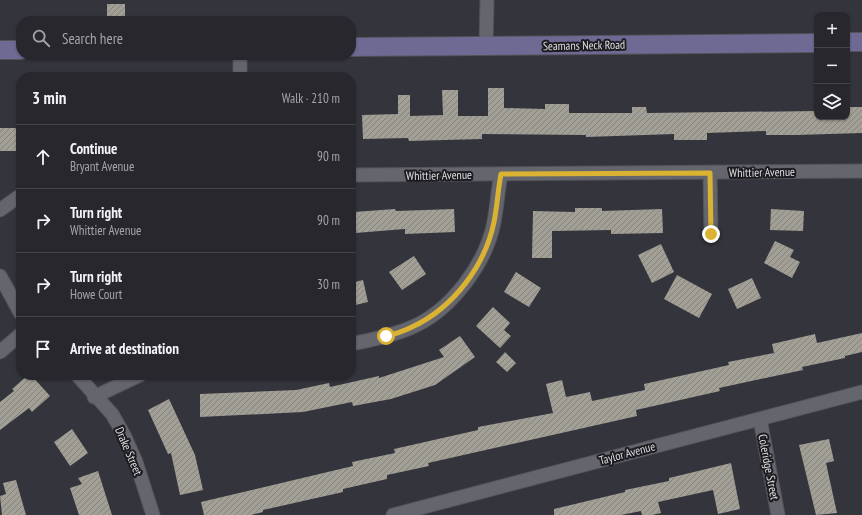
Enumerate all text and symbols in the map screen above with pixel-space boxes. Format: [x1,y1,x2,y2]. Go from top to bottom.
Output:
map controls [814,12,850,120]
button: + [814,12,850,48]
search box [16,16,356,60]
icon: search [30,27,52,49]
text: Search here [62,29,123,48]
street label: Seamans Neck Road [543,37,625,53]
button: − [814,48,850,84]
button: layers [814,84,850,120]
text: 3 min [32,87,66,109]
text: Walk · 210 m [282,90,340,107]
text: Continue [70,139,117,158]
icon: ahead [32,146,54,168]
text: 90 m [317,148,340,165]
text: Bryant Avenue [70,158,134,175]
street label: Whittier Avenue [729,164,795,180]
street label: Whittier Avenue [406,167,472,183]
text: Turn right [70,203,122,222]
icon: right [32,210,54,232]
text: 90 m [317,212,340,229]
text: Whittier Avenue [70,222,141,239]
route end [702,225,720,243]
text: Turn right [70,267,122,286]
icon: right [32,274,54,296]
text: 30 m [317,276,340,293]
text: Howe Court [70,286,122,303]
route start [377,327,395,345]
icon: arrive [32,338,54,360]
text: Arrive at destination [70,339,179,358]
street label: Drake Street [112,424,146,478]
street label: Coleridge Street [755,433,783,502]
street label: Taylor Avenue [597,438,657,468]

